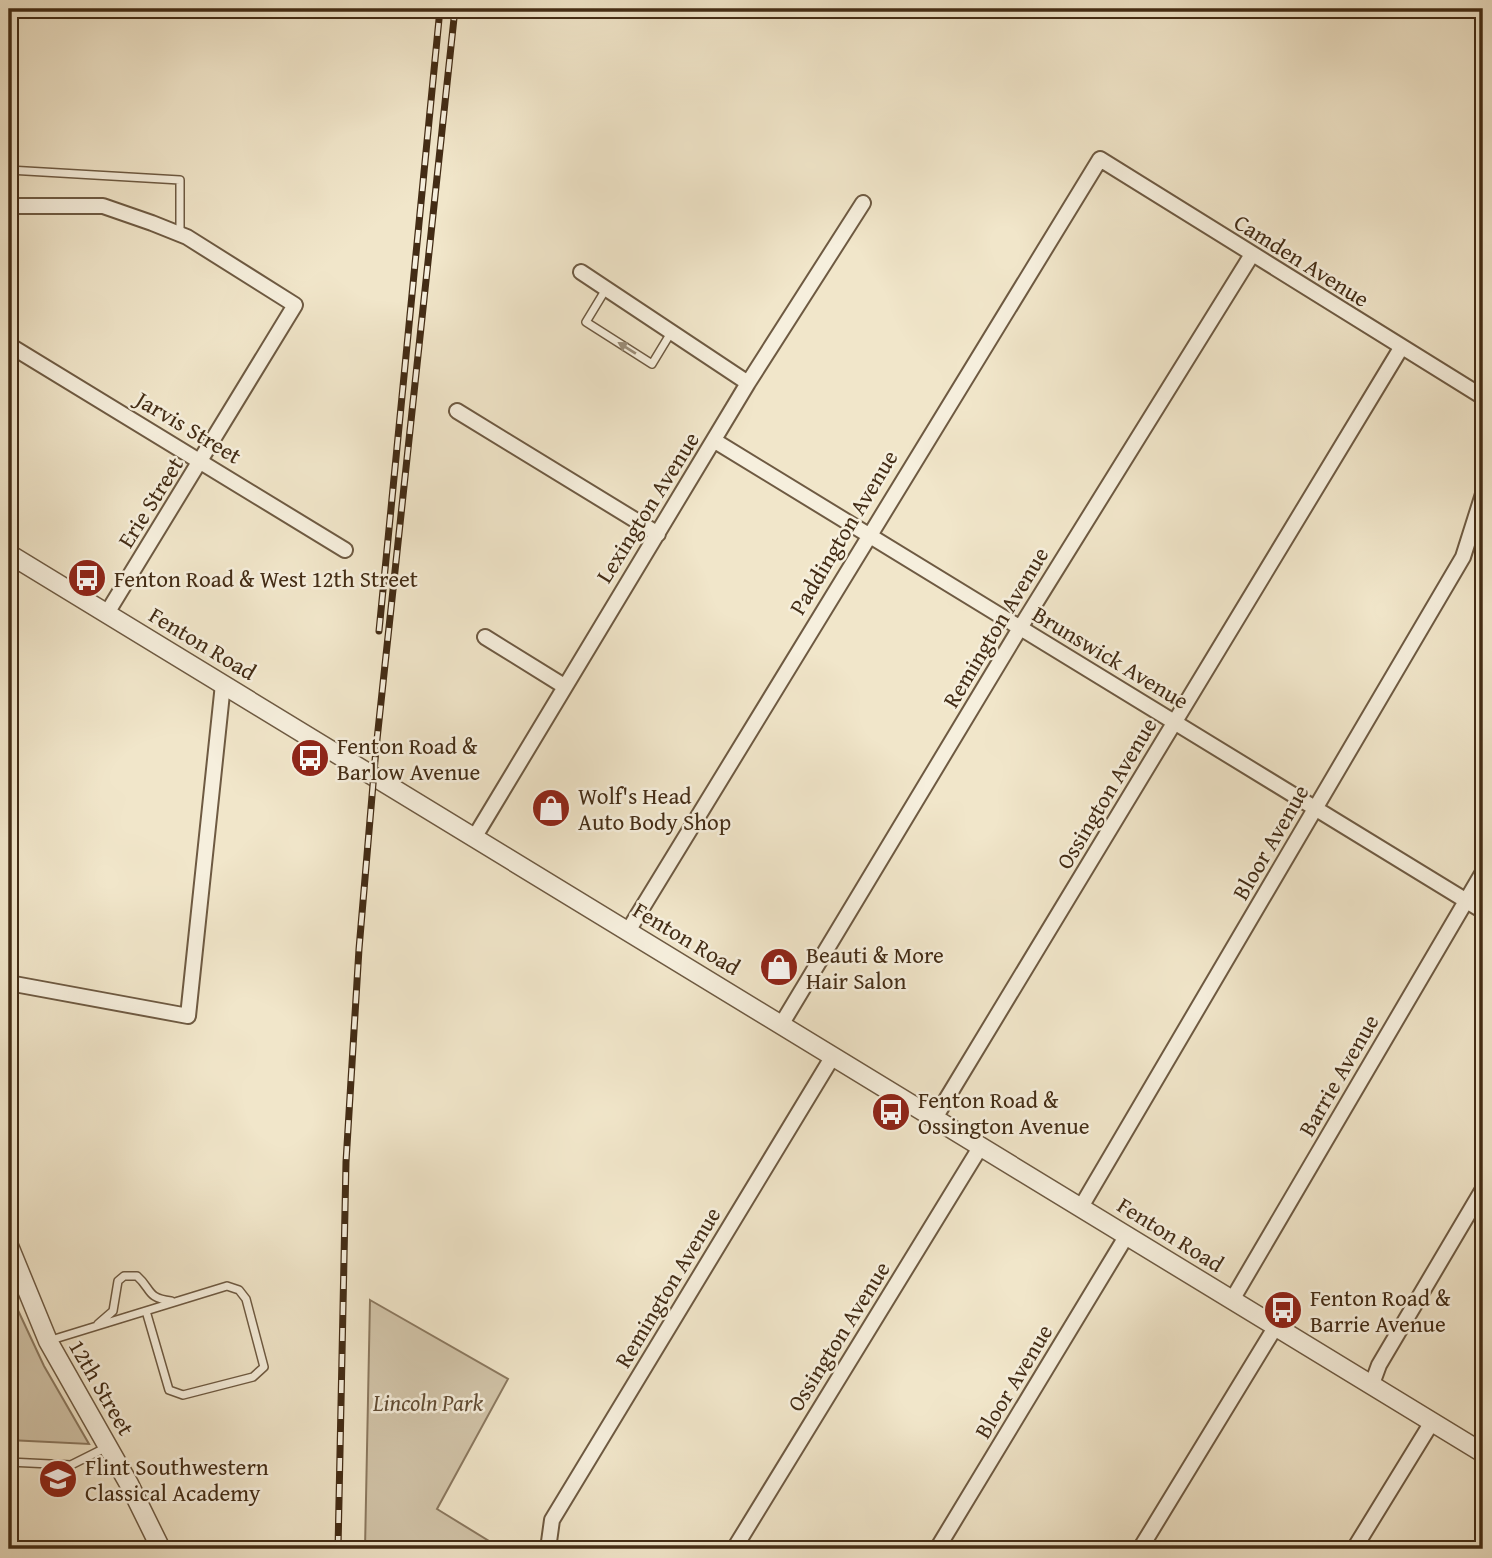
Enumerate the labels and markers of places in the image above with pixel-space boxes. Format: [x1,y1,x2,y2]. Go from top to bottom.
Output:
bus stop icon: Fenton Road & West 12th Street [66,557,108,599]
place label: Fenton Road & West 12th Street [114,562,418,595]
place label: Fenton Road & Barlow Avenue [337,729,480,788]
bus stop icon: Fenton Road & Barlow Avenue [289,737,331,779]
place label: Wolf's Head Auto Body Shop [578,779,731,838]
shop icon: Wolf's Head Auto Body Shop [530,787,572,829]
place label: Beauti & More Hair Salon [806,938,944,997]
shop icon: Beauti & More Hair Salon [758,946,800,988]
place label: Fenton Road & Ossington Avenue [918,1083,1090,1142]
bus stop icon: Fenton Road & Ossington Avenue [870,1091,912,1133]
place label: Fenton Road & Barrie Avenue [1310,1281,1451,1340]
bus stop icon: Fenton Road & Barrie Avenue [1262,1289,1304,1331]
place label: Flint Southwestern Classical Academy [85,1450,269,1509]
school or university icon: Flint Southwestern Classical Academy [37,1458,79,1500]

